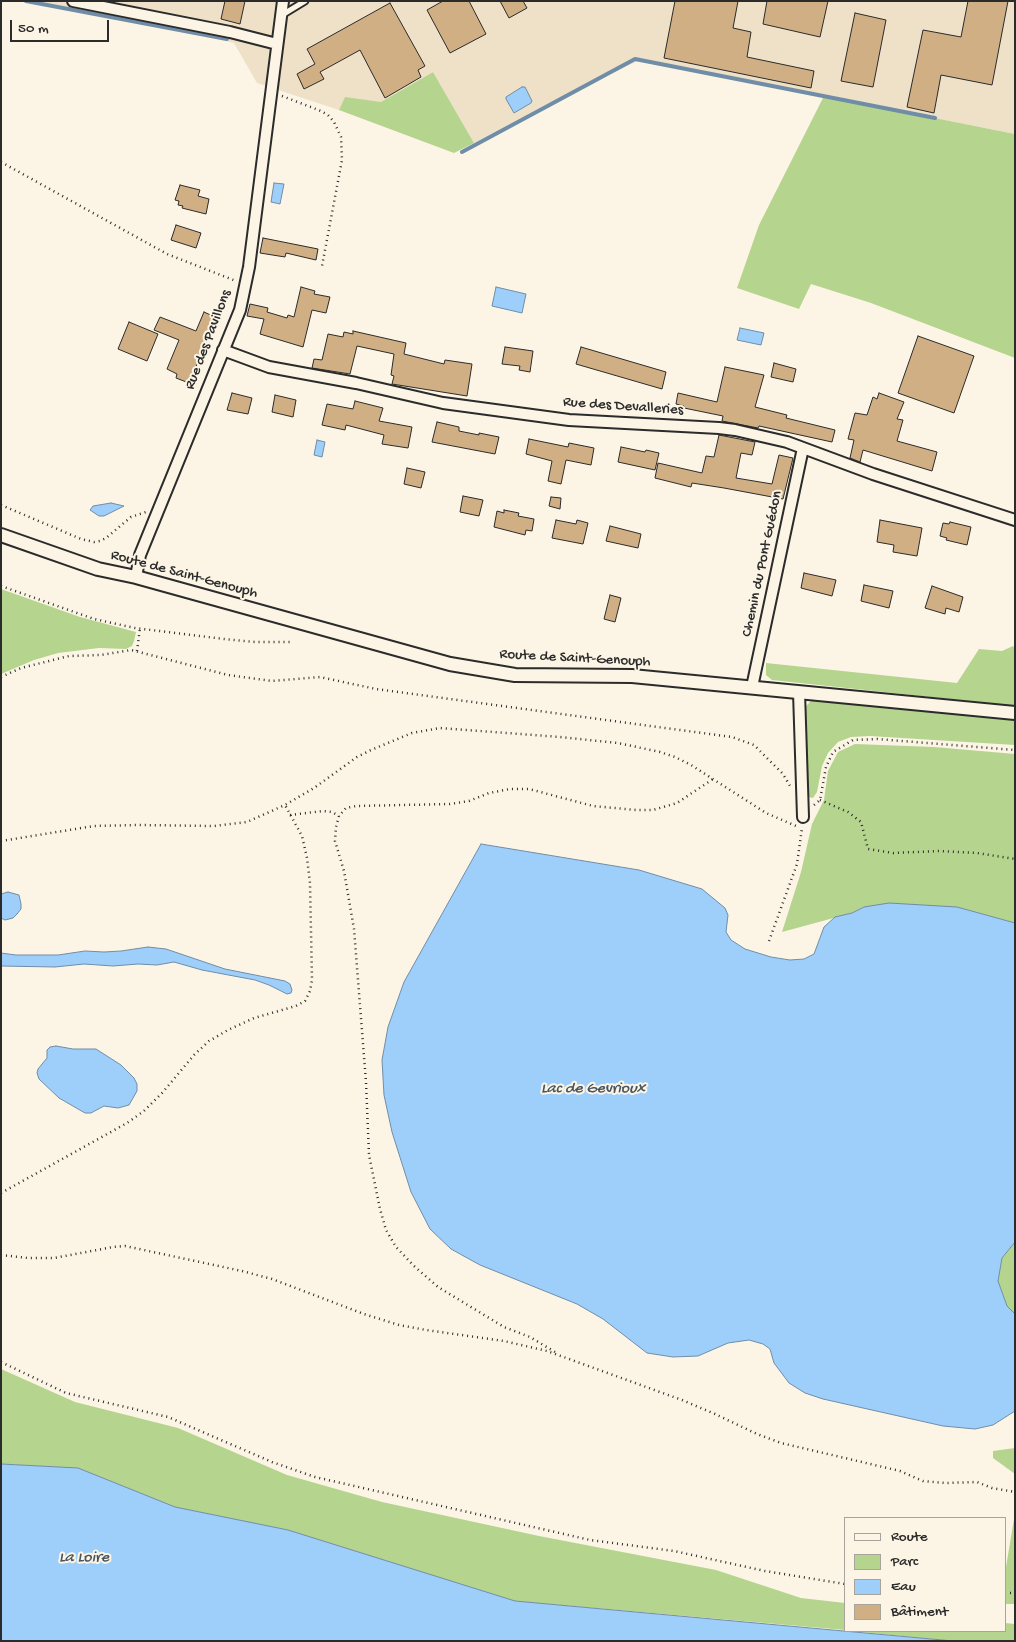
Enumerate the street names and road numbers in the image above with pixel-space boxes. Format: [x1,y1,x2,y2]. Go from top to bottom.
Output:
street label: Rue des Pavillons [182,288,236,392]
street label: Rue des Devalleries [562,394,684,420]
street label: Chemin du Pont Guédon [739,489,787,639]
street label: Route de Saint-Genouph [109,547,259,603]
street label: Route de Saint-Genouph [499,646,651,672]

